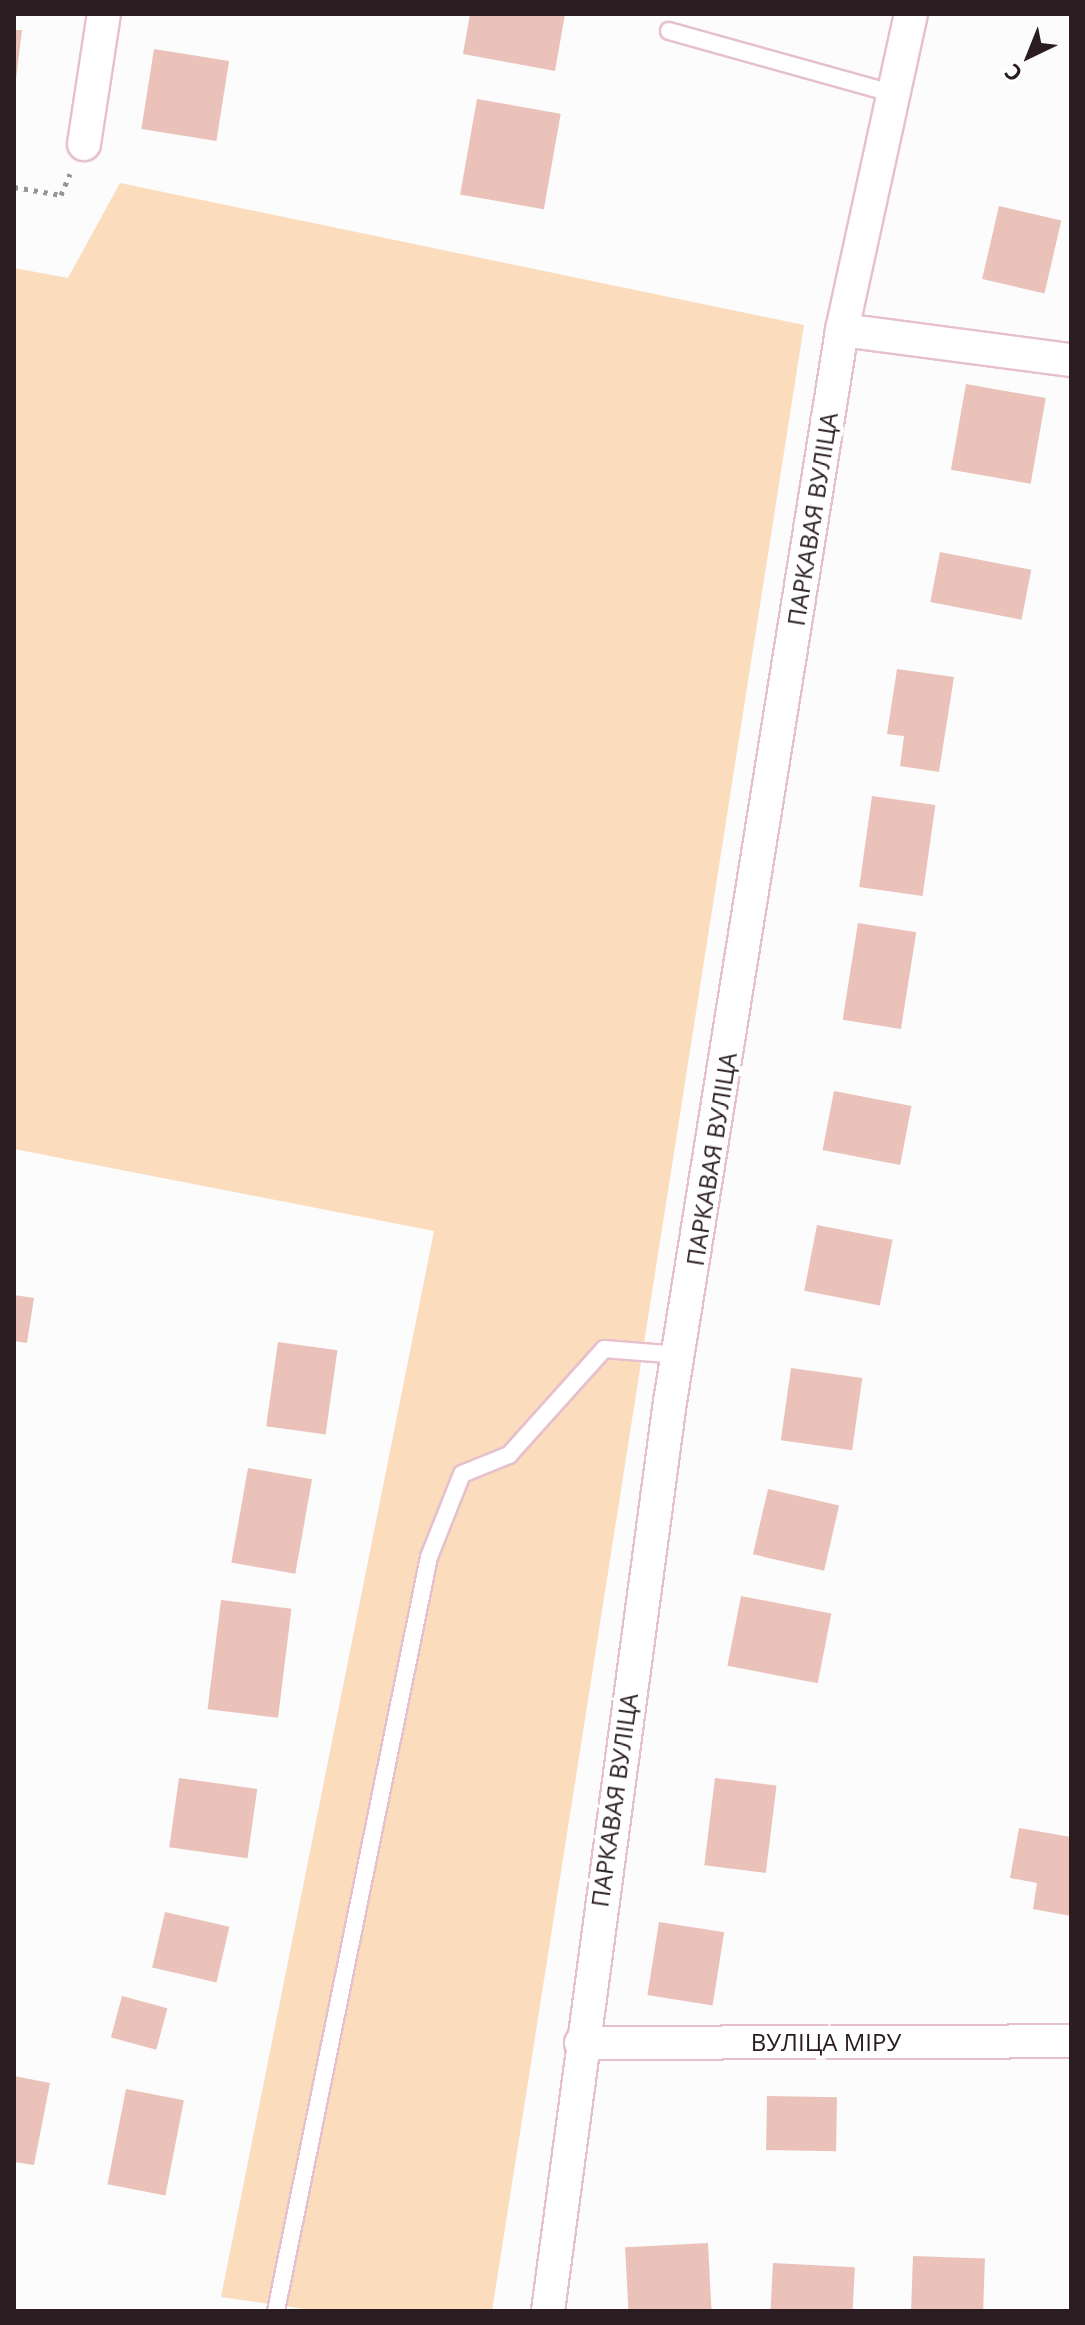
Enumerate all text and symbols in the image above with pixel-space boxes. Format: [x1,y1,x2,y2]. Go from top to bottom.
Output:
north arrow [989,16,1069,96]
text: С [997,58,1028,89]
street label: ПАРКАВАЯ ВУЛІЦА [781,410,843,628]
street label: ПАРКАВАЯ ВУЛІЦА [680,1050,742,1268]
street label: ПАРКАВАЯ ВУЛІЦА [585,1691,643,1909]
street label: ВУЛІЦА МІРУ [751,2028,901,2056]

